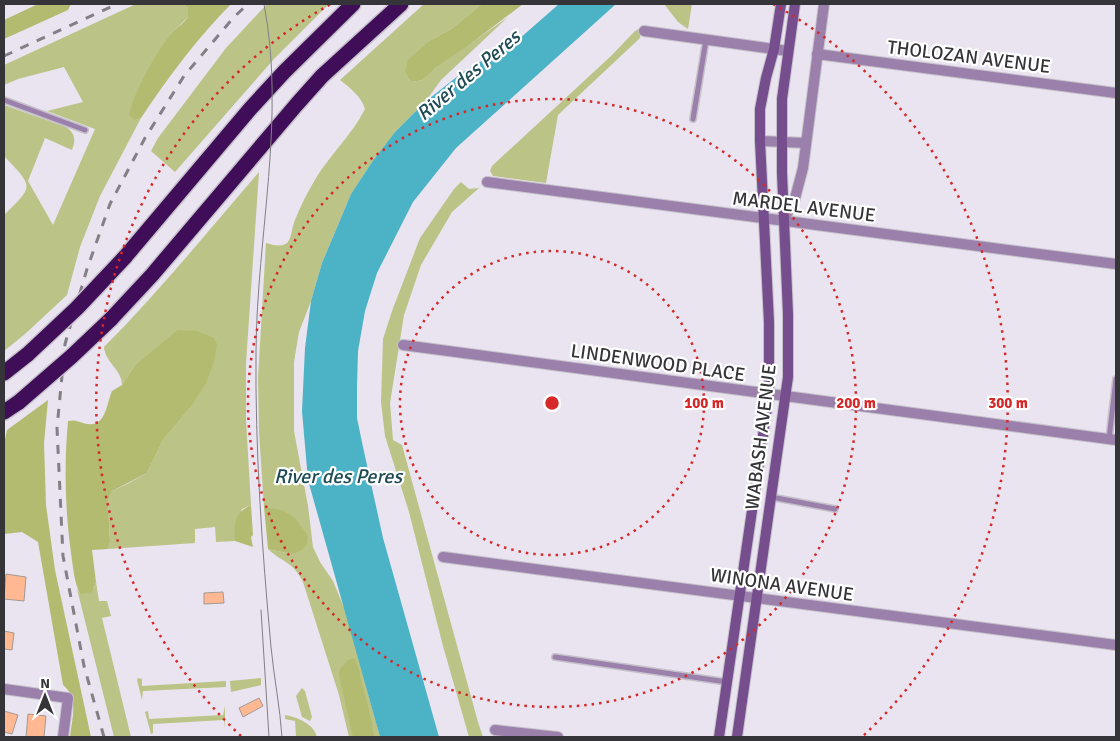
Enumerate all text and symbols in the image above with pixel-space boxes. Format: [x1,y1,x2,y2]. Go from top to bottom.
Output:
water label: River des Peres [411,23,527,126]
street label: THOLOZAN AVENUE [886,35,1052,79]
street label: MARDEL AVENUE [731,186,877,228]
street label: LINDENWOOD PLACE [569,339,747,387]
street label: WABASH AVENUE [740,363,782,511]
centre of rings [543,394,561,412]
text: 100 m [684,394,724,412]
text: 200 m [836,394,876,412]
text: 300 m [988,394,1028,412]
water label: River des Peres [274,464,404,489]
street label: WINONA AVENUE [709,563,855,607]
north arrow [20,671,70,721]
text: N [40,675,50,692]

